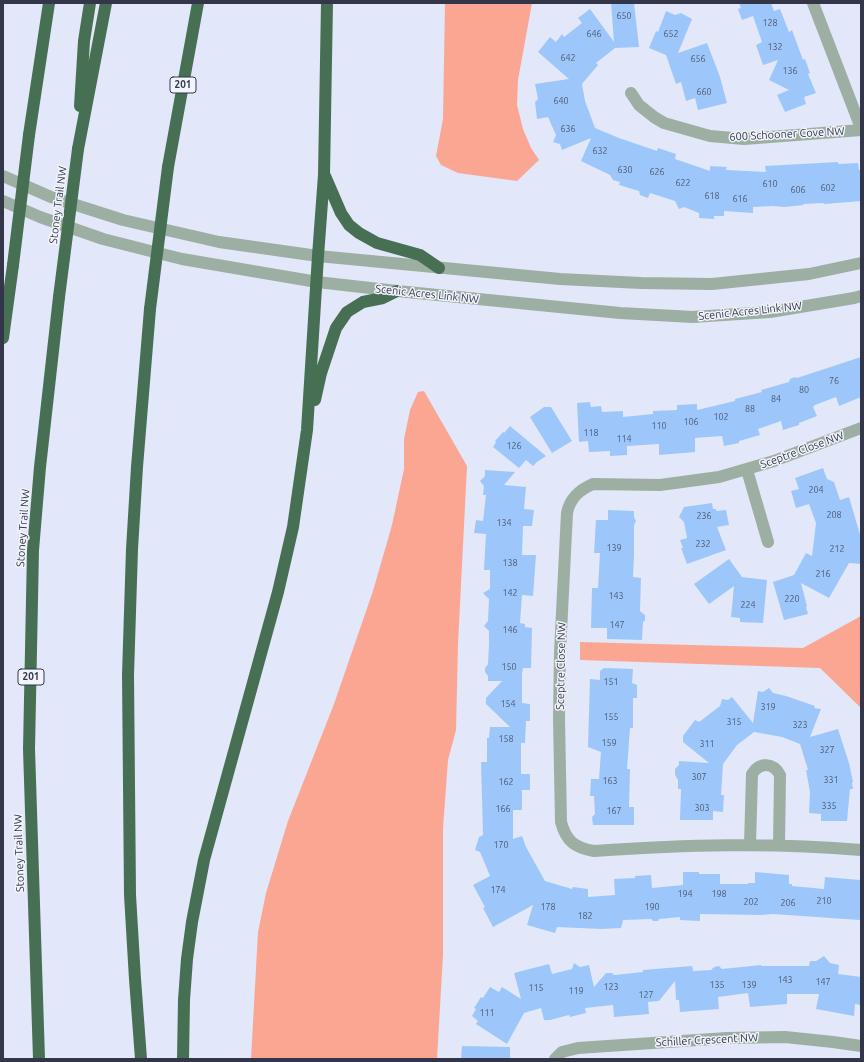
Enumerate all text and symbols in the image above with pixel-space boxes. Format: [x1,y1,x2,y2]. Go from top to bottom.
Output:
house number: 650 [616,11,632,21]
house number: 128 [762,18,778,28]
house number: 646 [586,29,602,39]
house number: 652 [663,29,679,39]
house number: 132 [767,42,783,52]
house number: 642 [560,53,576,63]
house number: 656 [690,54,706,64]
house number: 136 [782,66,798,76]
road number: 201 [170,77,196,93]
house number: 660 [696,87,712,97]
house number: 640 [553,96,569,106]
house number: 636 [560,124,576,134]
street label: 600 Schooner Cove NW [729,124,845,144]
house number: 632 [592,146,608,156]
street label: Stoney Trail NW [47,165,69,245]
house number: 630 [617,165,633,175]
house number: 626 [649,167,665,177]
house number: 622 [675,178,691,188]
house number: 610 [762,179,778,189]
house number: 602 [820,183,836,193]
house number: 606 [790,185,806,195]
house number: 618 [704,191,720,201]
house number: 616 [732,194,748,204]
street label: Scenic Acres Link NW [375,282,479,306]
street label: Scenic Acres Link NW [698,299,802,323]
house number: 76 [829,376,839,386]
house number: 80 [799,385,809,395]
house number: 84 [771,394,781,404]
house number: 88 [745,404,755,414]
house number: 102 [713,412,729,422]
house number: 106 [683,417,699,427]
house number: 110 [651,421,667,431]
house number: 118 [583,428,599,438]
street label: Sceptre Close NW [758,429,846,471]
house number: 114 [616,434,632,444]
house number: 126 [506,441,522,451]
house number: 204 [808,485,824,495]
street label: Stoney Trail NW [14,488,32,568]
house number: 208 [826,510,842,520]
house number: 236 [696,511,712,521]
house number: 134 [496,518,512,528]
house number: 232 [695,539,711,549]
house number: 139 [606,543,622,553]
house number: 212 [829,544,845,554]
house number: 138 [502,558,518,568]
house number: 216 [815,569,831,579]
house number: 142 [502,588,518,598]
house number: 143 [608,591,624,601]
house number: 220 [784,594,800,604]
house number: 224 [740,600,756,610]
house number: 147 [609,620,625,630]
street label: Sceptre Close NW [554,622,568,710]
house number: 146 [502,625,518,635]
house number: 150 [501,662,517,672]
road number: 201 [18,669,44,685]
house number: 151 [603,677,619,687]
house number: 154 [500,699,516,709]
house number: 319 [760,702,776,712]
house number: 155 [603,712,619,722]
house number: 315 [726,717,742,727]
house number: 323 [792,720,808,730]
house number: 158 [498,734,514,744]
house number: 159 [601,738,617,748]
house number: 311 [699,739,715,749]
house number: 327 [819,745,835,755]
house number: 307 [691,772,707,782]
house number: 331 [823,775,839,785]
house number: 163 [602,776,618,786]
house number: 162 [498,777,514,787]
house number: 335 [821,801,837,811]
house number: 303 [694,803,710,813]
house number: 166 [495,804,511,814]
house number: 167 [606,806,622,816]
street label: Stoney Trail NW [11,814,27,892]
house number: 170 [493,840,509,850]
house number: 174 [490,885,506,895]
house number: 194 [677,889,693,899]
house number: 198 [711,889,727,899]
house number: 210 [816,896,832,906]
house number: 202 [743,897,759,907]
house number: 206 [780,898,796,908]
house number: 178 [540,902,556,912]
house number: 190 [644,902,660,912]
house number: 182 [577,911,593,921]
house number: 143 [777,975,793,985]
house number: 147 [815,977,831,987]
house number: 135 [709,980,725,990]
house number: 139 [741,980,757,990]
house number: 123 [603,982,619,992]
house number: 115 [528,983,544,993]
house number: 119 [568,986,584,996]
house number: 127 [638,990,654,1000]
house number: 111 [479,1008,495,1018]
street label: Schiller Crescent NW [656,1031,758,1049]

